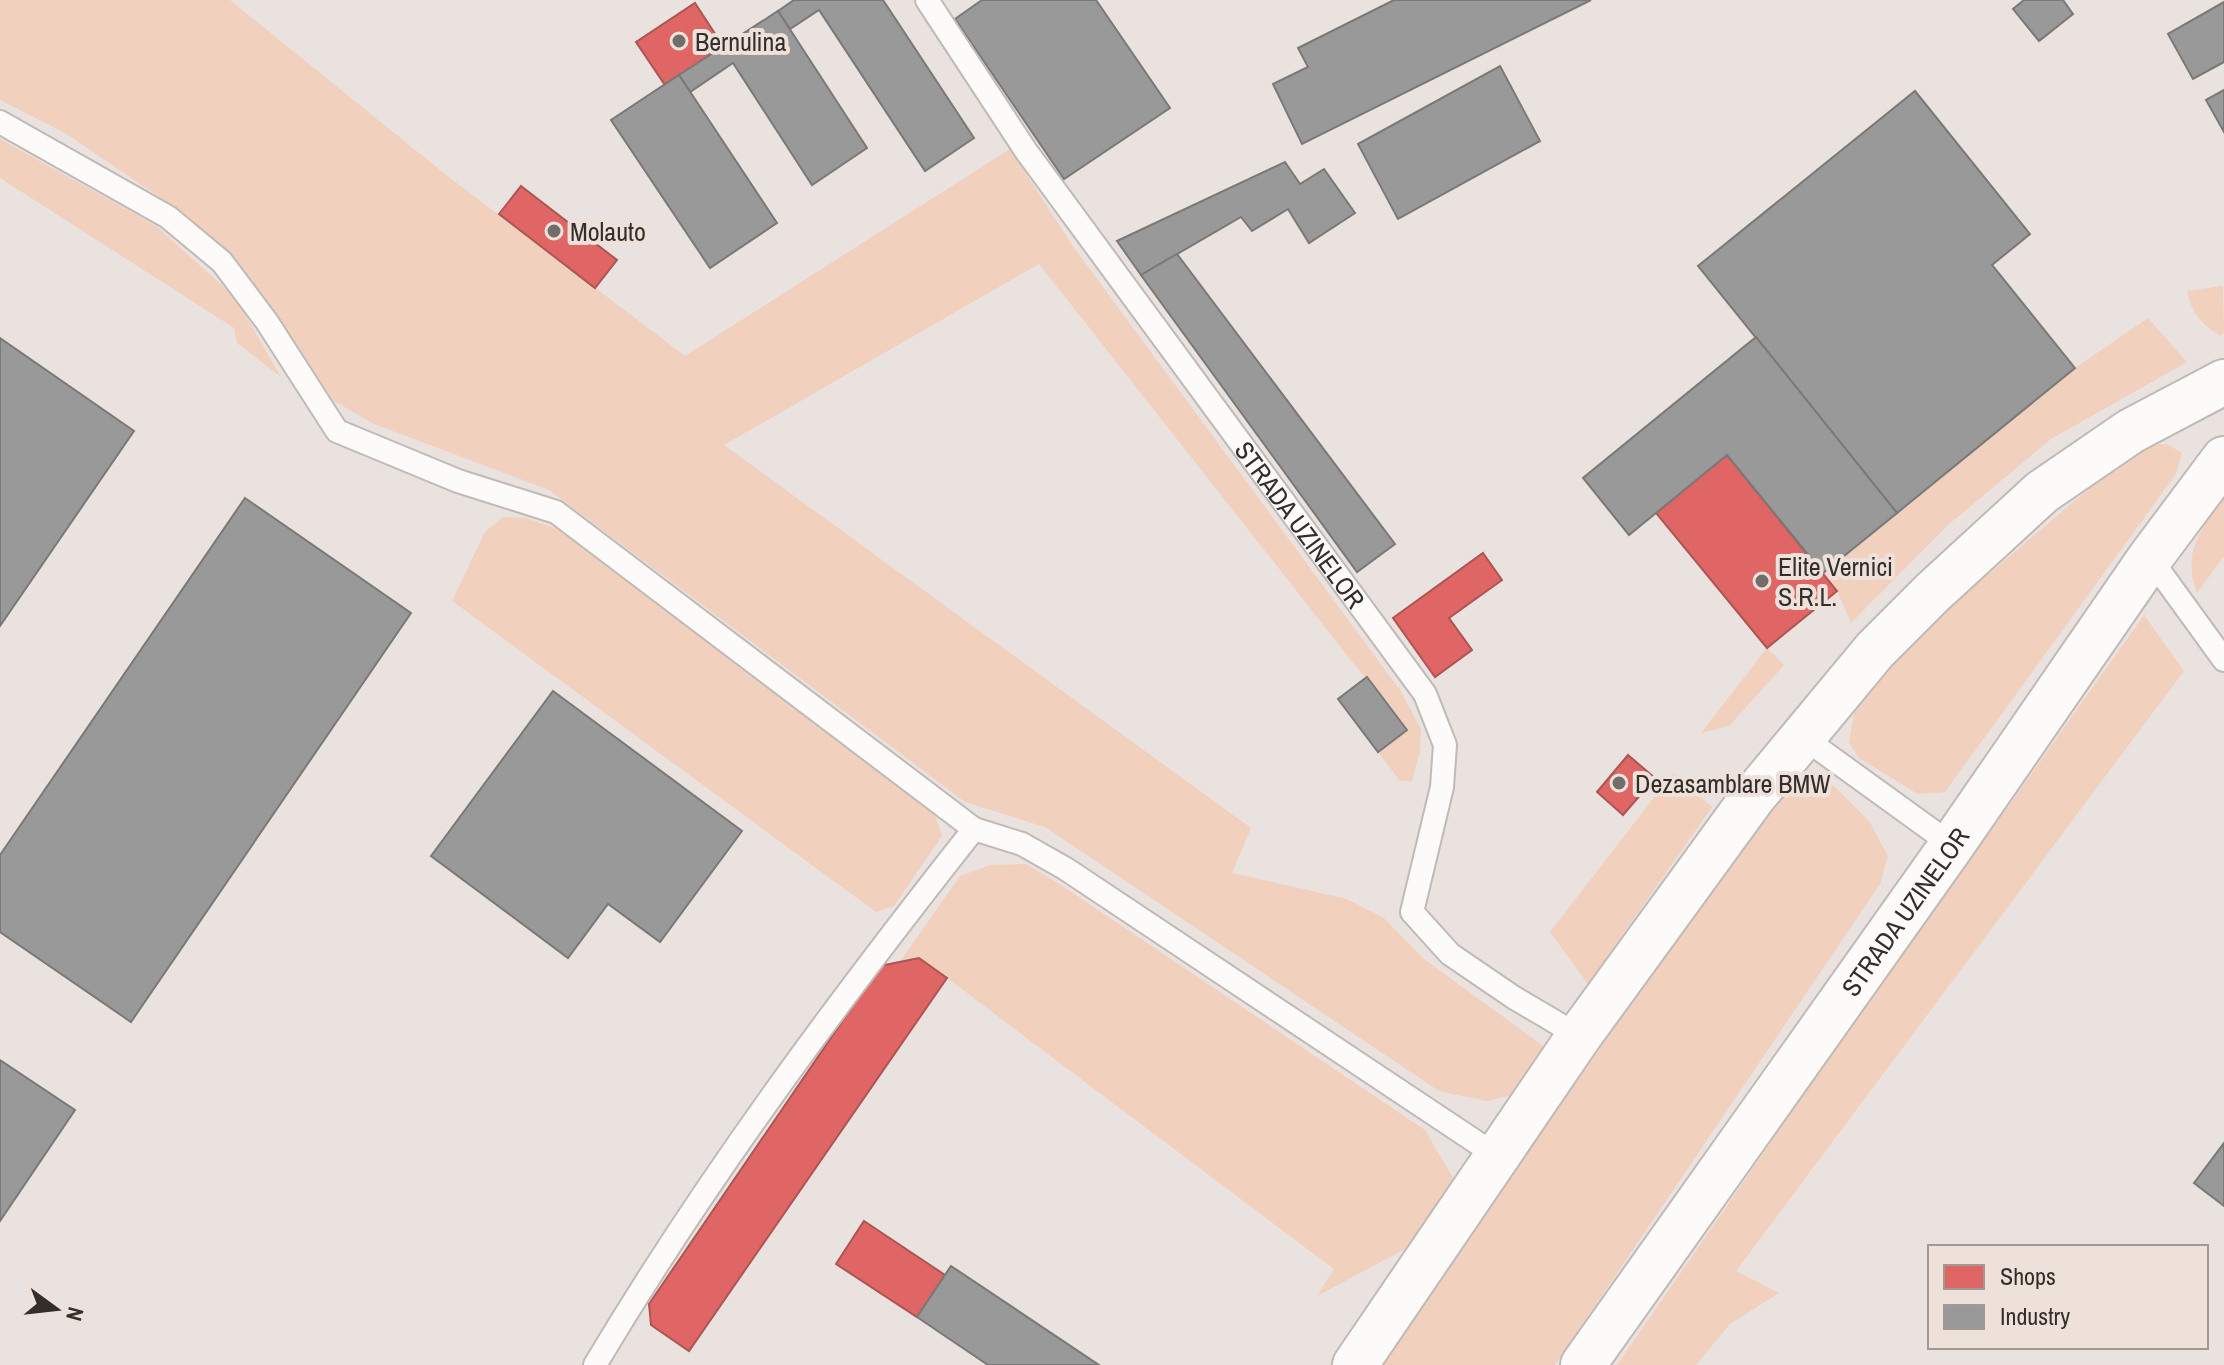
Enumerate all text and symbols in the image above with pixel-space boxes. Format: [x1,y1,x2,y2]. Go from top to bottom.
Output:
place label: Bernulina [695,24,786,59]
marker: Bernulina [670,32,688,50]
place label: Molauto [570,214,646,249]
marker: Molauto [545,222,563,240]
street label: STRADA UZINELOR [1227,434,1373,615]
place label: Elite Vernici S.R.L. [1778,549,1893,614]
marker: Elite Vernici S.R.L. [1753,572,1771,590]
place label: Dezasamblare BMW [1635,766,1830,801]
marker: Dezasamblare BMW [1610,774,1628,792]
street label: STRADA UZINELOR [1833,820,1977,1003]
legend [1928,1245,2208,1349]
text: Shops [2000,1260,2056,1292]
north arrow [16,1269,96,1349]
text: Industry [2000,1300,2070,1332]
text: N [59,1304,91,1324]

